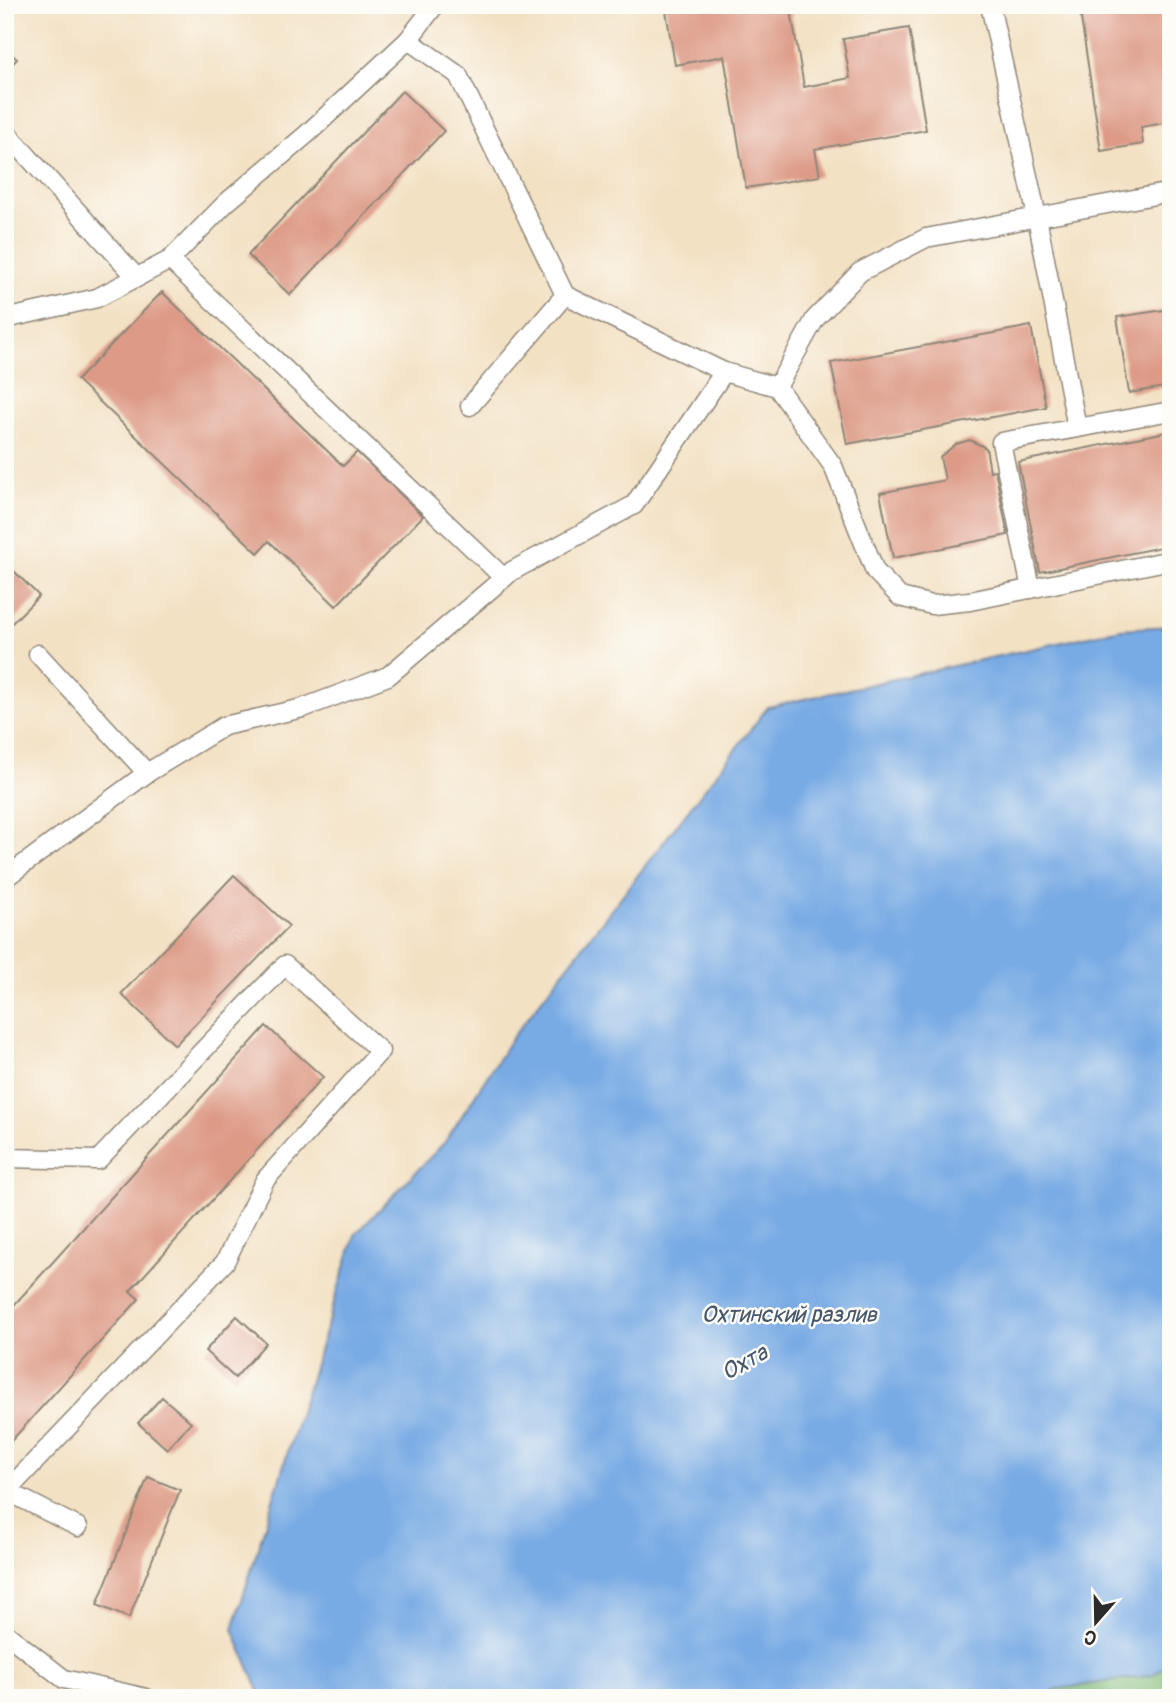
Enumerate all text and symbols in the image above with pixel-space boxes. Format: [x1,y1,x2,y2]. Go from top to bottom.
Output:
water label: Охтинский разлив [701,1300,878,1329]
water label: Охта [716,1337,774,1387]
north arrow [1060,1588,1130,1658]
text: С [1081,1624,1100,1650]

